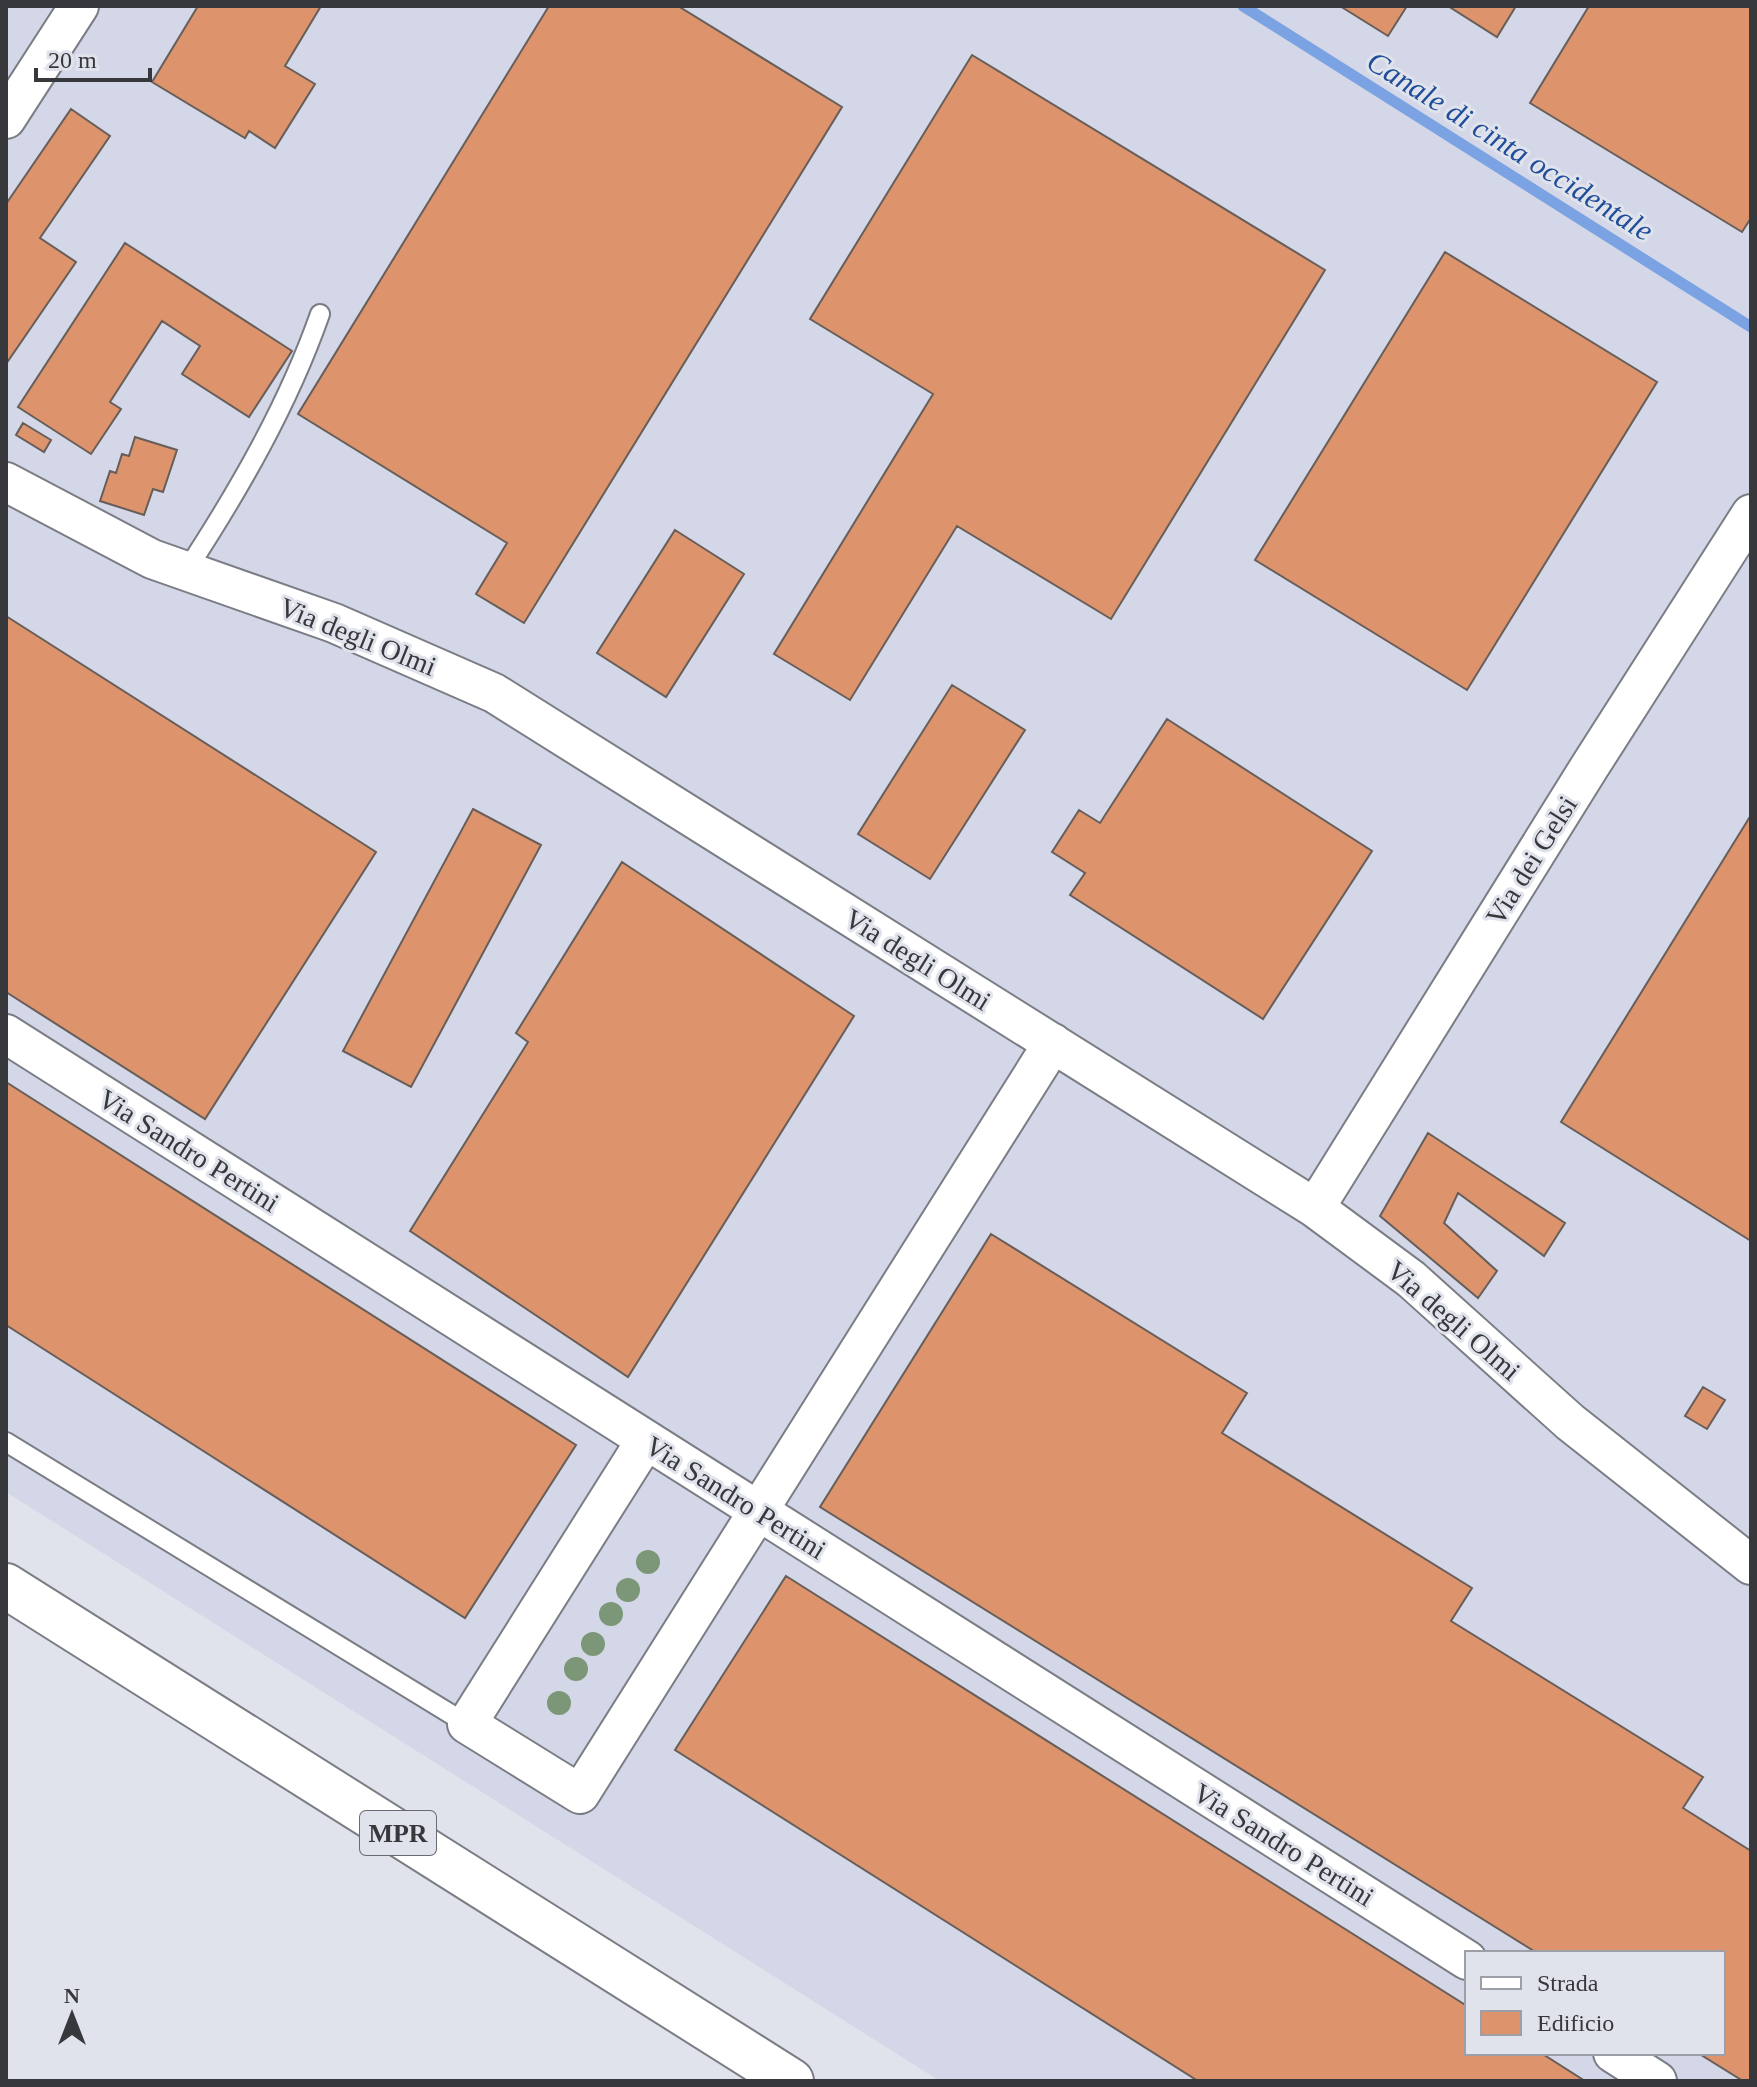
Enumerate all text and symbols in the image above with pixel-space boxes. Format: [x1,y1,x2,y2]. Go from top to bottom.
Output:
scale bar [36,32,150,82]
water label: Canale di cinta occidentale [1361,44,1659,247]
text: 20 m [48,47,97,73]
street label: Via degli Olmi [275,591,441,682]
street label: Via dei Gelsi [1480,790,1583,930]
street label: Via degli Olmi [839,902,997,1017]
street label: Via Sandro Pertini [93,1083,285,1218]
street label: Via degli Olmi [1381,1254,1527,1387]
street label: Via Sandro Pertini [640,1430,832,1565]
street label: Via Sandro Pertini [1188,1777,1380,1912]
road number: MPR [360,1811,436,1855]
legend [1465,1951,1725,2055]
text: Strada [1537,1970,1599,1996]
north arrow [32,1975,112,2055]
text: N [64,1983,80,2008]
text: Edificio [1537,2010,1614,2036]

